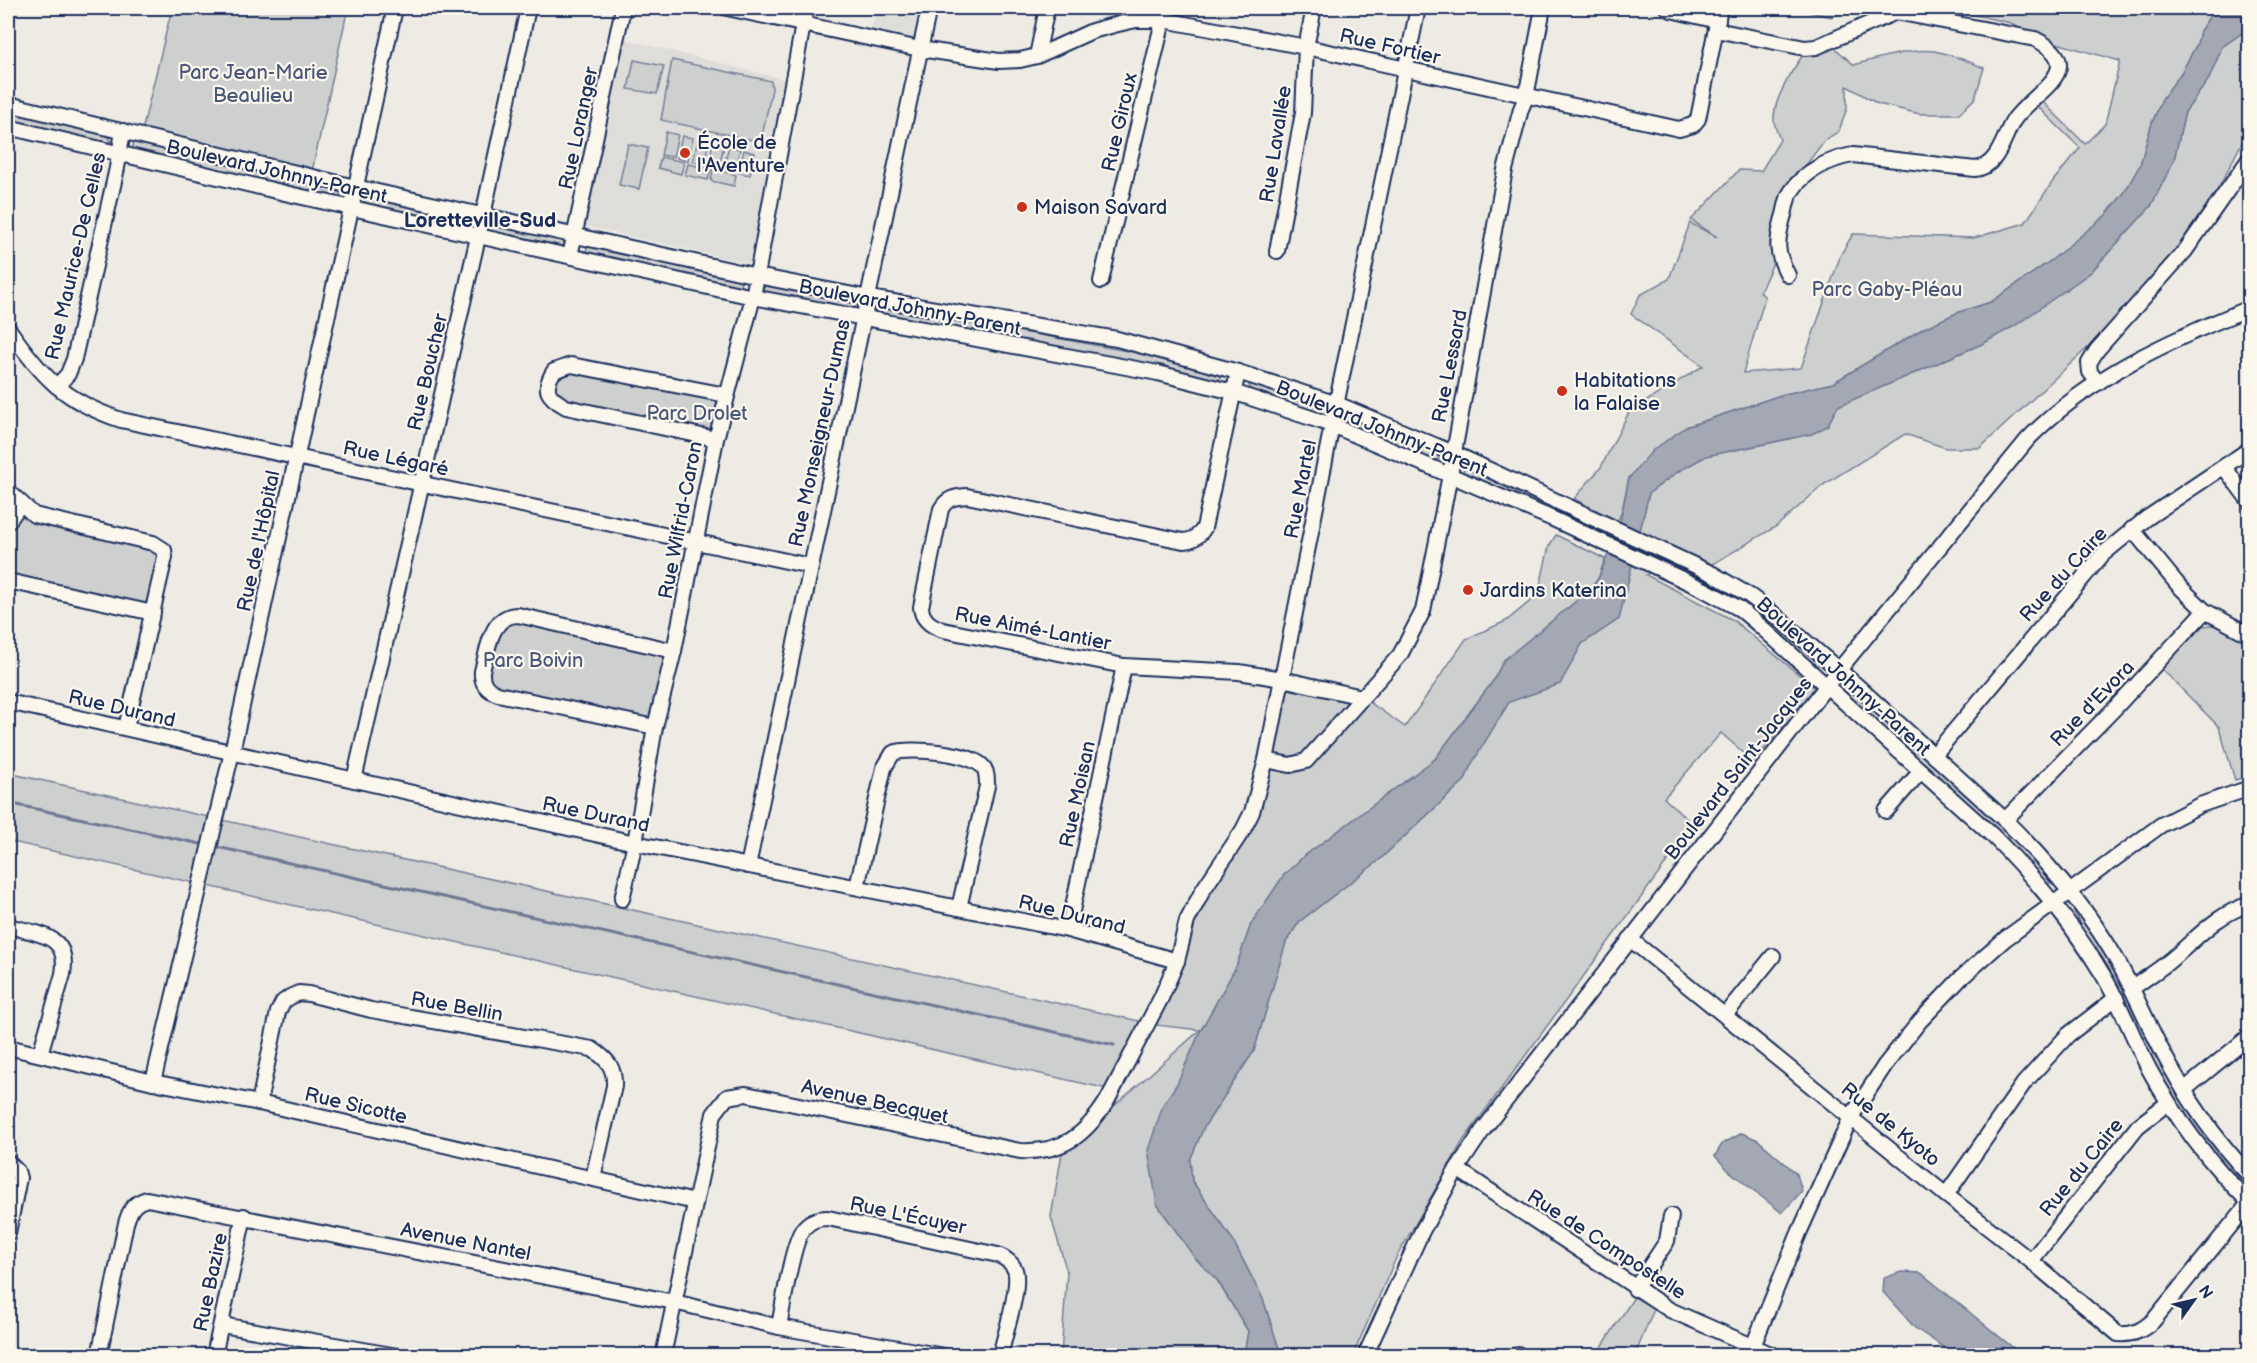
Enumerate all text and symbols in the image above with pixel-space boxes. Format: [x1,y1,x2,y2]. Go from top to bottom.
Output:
street label: Rue Fortier [1337,24,1443,70]
park label: Parc Jean-Marie Beaulieu [178,61,328,108]
street label: Rue Loranger [554,64,604,192]
street label: Rue Giroux [1097,70,1143,174]
street label: Rue Lavallée [1255,84,1297,204]
place label: École de l'Aventure [697,130,785,178]
street label: Boulevard Johnny-Parent [164,135,390,209]
marker: École de l'Aventure [678,146,692,160]
street label: Rue Maurice-De Celles [40,150,112,362]
place label: Maison Savard [1034,196,1167,220]
marker: Maison Savard [1015,200,1029,214]
district label: Loretteville-Sud [404,208,556,233]
street label: Boulevard Johnny-Parent [797,275,1023,341]
park label: Parc Gaby-Pléau [1811,278,1963,302]
street label: Rue Lessard [1427,308,1473,425]
street label: Rue Boucher [403,311,453,433]
street label: Rue Monseigneur-Dumas [784,317,856,549]
place label: Habitations la Falaise [1574,369,1676,416]
street label: Boulevard Johnny-Parent [1272,375,1491,482]
marker: Habitations la Falaise [1555,384,1569,398]
park label: Parc Drolet [646,402,748,426]
street label: Rue Légaré [341,436,451,482]
street label: Rue Martel [1280,438,1322,541]
street label: Rue Wilfrid-Caron [654,439,708,601]
street label: Rue de l'Hôpital [232,468,286,614]
street label: Rue du Caire [2015,522,2113,627]
place label: Jardins Katerina [1480,579,1627,603]
marker: Jardins Katerina [1461,583,1475,597]
street label: Boulevard Johnny-Parent [1751,592,1935,761]
street label: Rue Aimé-Lantier [953,602,1114,656]
park label: Parc Boivin [483,649,583,673]
street label: Rue d'Evora [2046,656,2140,752]
street label: Boulevard Saint-Jacques [1660,672,1818,865]
street label: Rue Durand [66,685,178,733]
street label: Rue Moisan [1055,739,1101,850]
street label: Rue Durand [540,792,652,838]
street label: Rue Durand [1016,890,1128,940]
street label: Rue Bellin [409,987,505,1027]
street label: Avenue Becquet [799,1075,950,1129]
street label: Rue de Kyoto [1836,1078,1945,1172]
street label: Rue Sicotte [302,1083,409,1129]
street label: Rue du Caire [2035,1114,2129,1222]
street label: Rue de Compostelle [1523,1185,1690,1305]
street label: Rue L'Écuyer [847,1191,969,1240]
street label: Avenue Nantel [399,1218,533,1266]
street label: Rue Bazire [189,1230,233,1334]
north arrow [2164,1270,2224,1330]
text: N [2194,1282,2216,1303]

